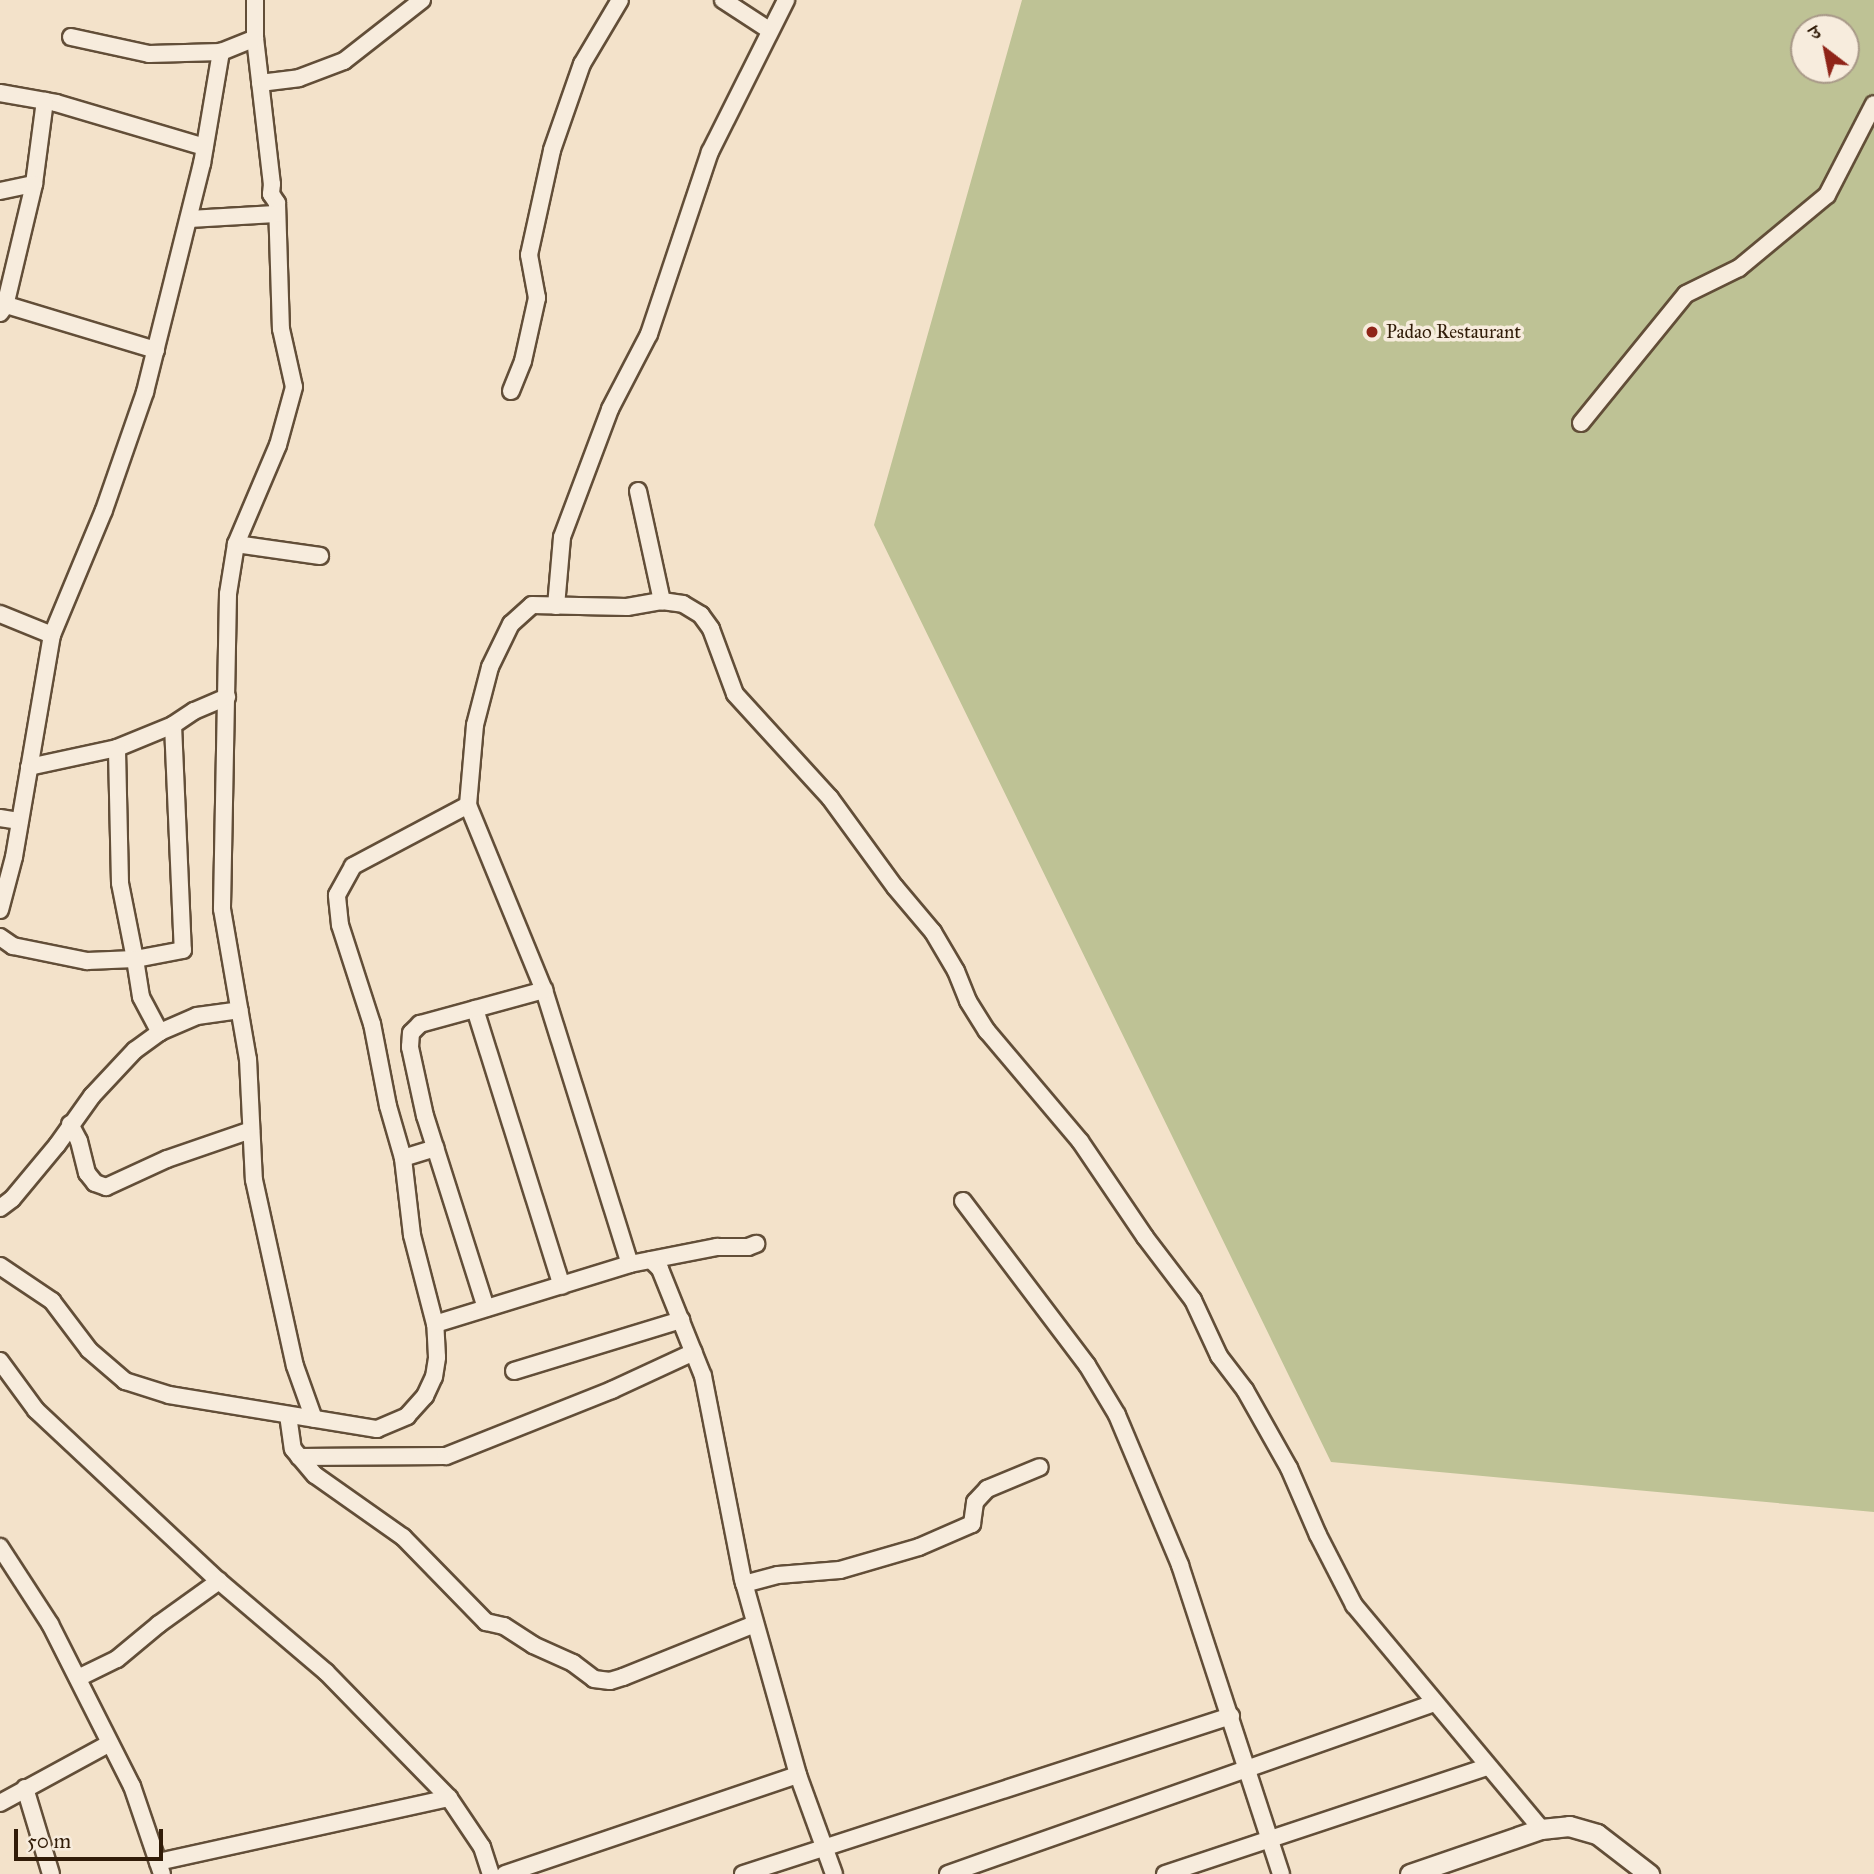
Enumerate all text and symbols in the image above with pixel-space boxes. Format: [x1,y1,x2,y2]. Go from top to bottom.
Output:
north arrow [1790,14,1860,84]
text: उ [1804,20,1825,45]
place label: Padao Restaurant [1386,321,1521,343]
marker: Padao Restaurant [1364,324,1380,340]
scale bar [18,1814,166,1858]
text: 50 m [27,1828,71,1854]

